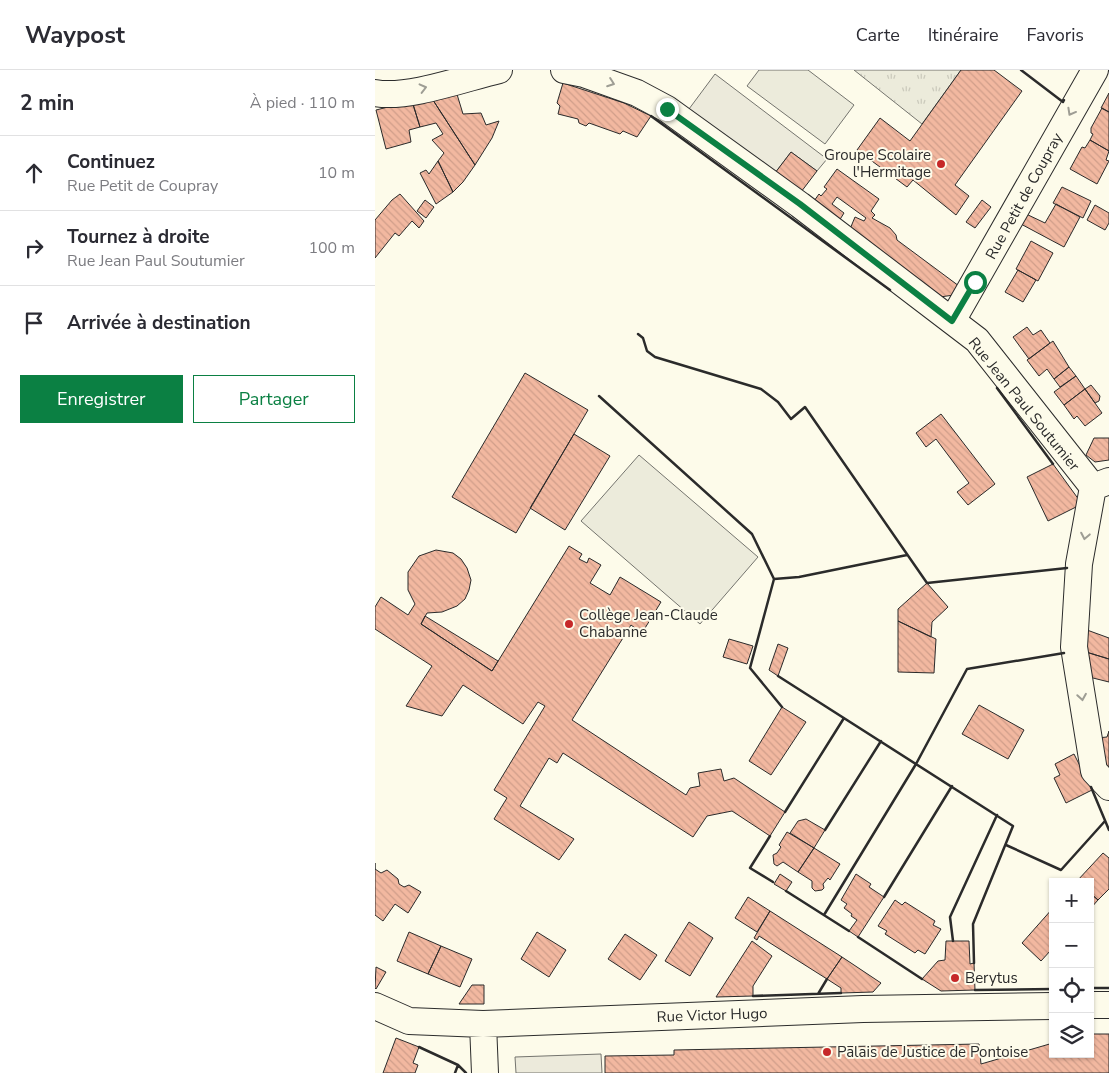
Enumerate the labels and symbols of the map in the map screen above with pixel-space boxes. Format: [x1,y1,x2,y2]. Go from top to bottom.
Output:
one-way arrow [606,77,614,87]
one-way arrow [418,83,427,94]
route end [656,98,679,121]
one-way arrow [1067,107,1077,116]
street label: Rue Petit de Coupray [981,129,1067,263]
place label: Groupe Scolaire l'Hermitage [824,145,931,182]
marker: Groupe Scolaire l'Hermitage [935,158,947,170]
route start [964,271,987,294]
street label: Rue Jean Paul Soutumier [964,333,1085,476]
one-way arrow [1080,531,1091,540]
place label: Collège Jean-Claude Chabanne [579,605,718,642]
marker: Collège Jean-Claude Chabanne [563,618,575,630]
one-way arrow [1076,692,1086,701]
place label: Berytus [965,968,1018,988]
marker: Berytus [949,972,961,984]
street label: Rue Victor Hugo [656,1003,768,1027]
place label: Palais de Justice de Pontoise [837,1042,1028,1062]
marker: Palais de Justice de Pontoise [821,1046,833,1058]

